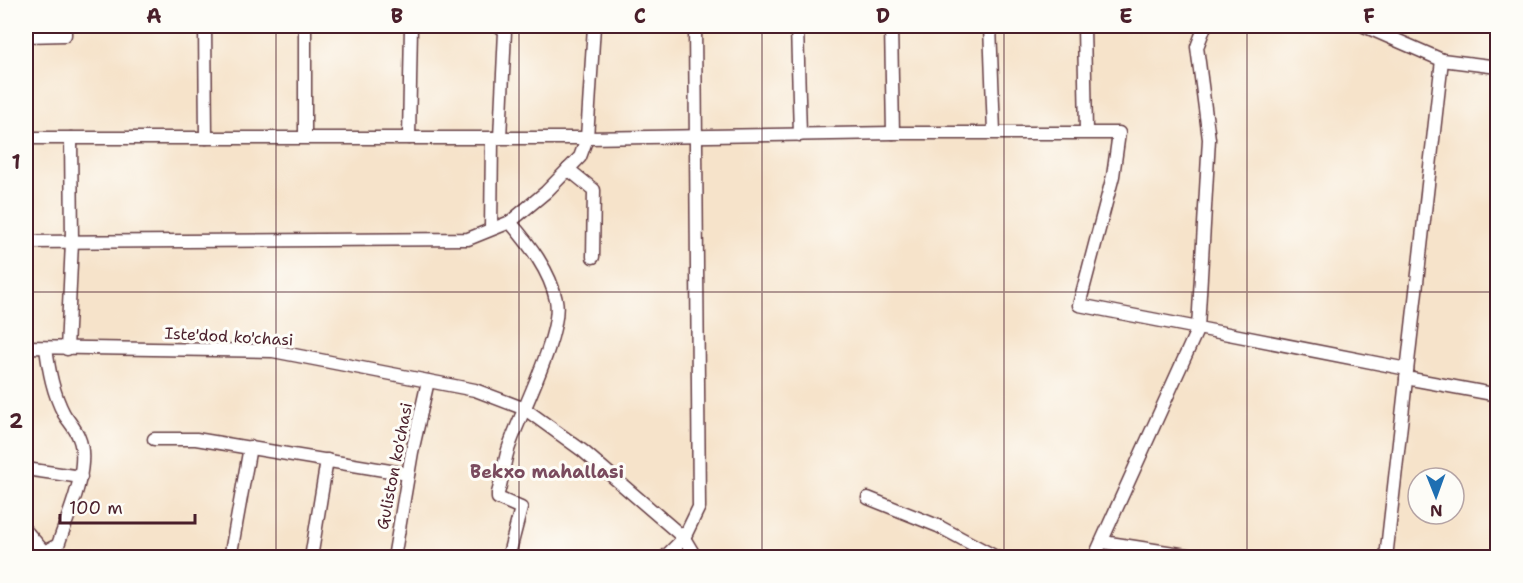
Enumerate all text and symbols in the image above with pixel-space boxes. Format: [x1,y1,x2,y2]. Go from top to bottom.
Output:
text: A [146,3,162,29]
text: B [391,3,403,29]
text: C [634,3,646,29]
text: D [876,3,890,29]
text: E [1119,3,1133,29]
text: F [1363,3,1375,29]
text: 1 [11,149,21,175]
street label: Iste'dod ko'chasi [164,323,294,350]
street label: Guliston ko'chasi [372,401,417,532]
text: 2 [9,408,23,434]
district label: Bekxo mahallasi [470,460,624,484]
north arrow [1406,466,1466,526]
scale bar [60,487,195,525]
text: 100 m [69,496,123,520]
text: N [1430,500,1443,521]

